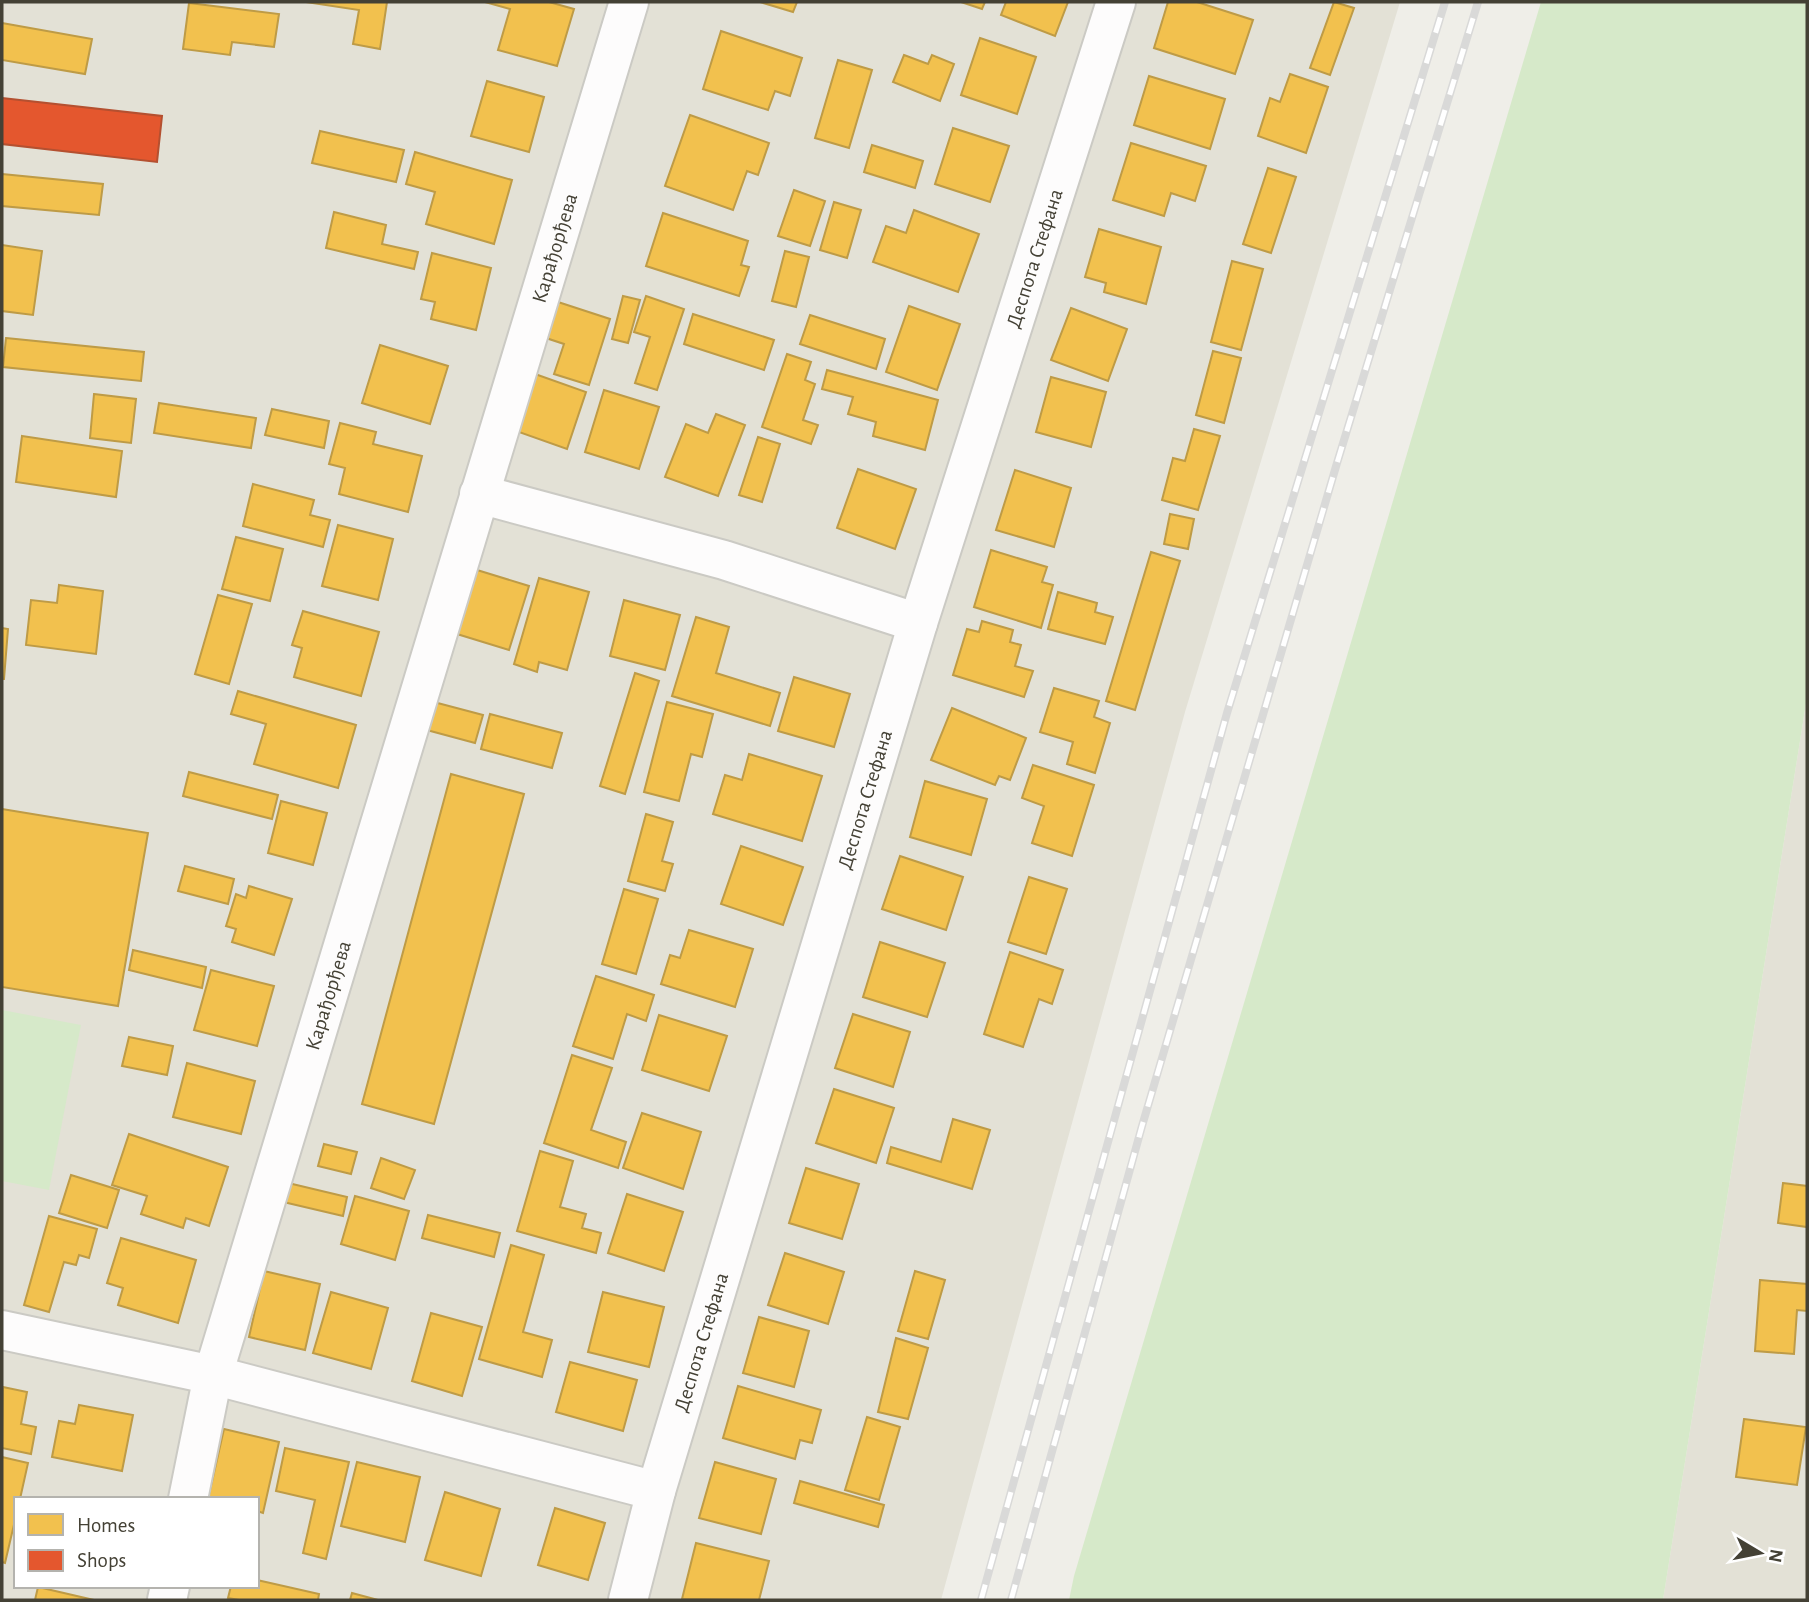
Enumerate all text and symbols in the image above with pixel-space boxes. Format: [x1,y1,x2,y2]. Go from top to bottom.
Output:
street label: Деспота Стефана [1003,186,1067,330]
street label: Карађорђева [528,191,582,306]
street label: Деспота Стефана [834,727,896,872]
street label: Карађорђева [302,938,355,1053]
street label: Деспота Стефана [670,1270,732,1414]
legend [14,1497,259,1588]
text: Homes [77,1515,135,1536]
north arrow [1725,1518,1795,1588]
text: N [1765,1548,1786,1564]
text: Shops [77,1550,126,1571]

